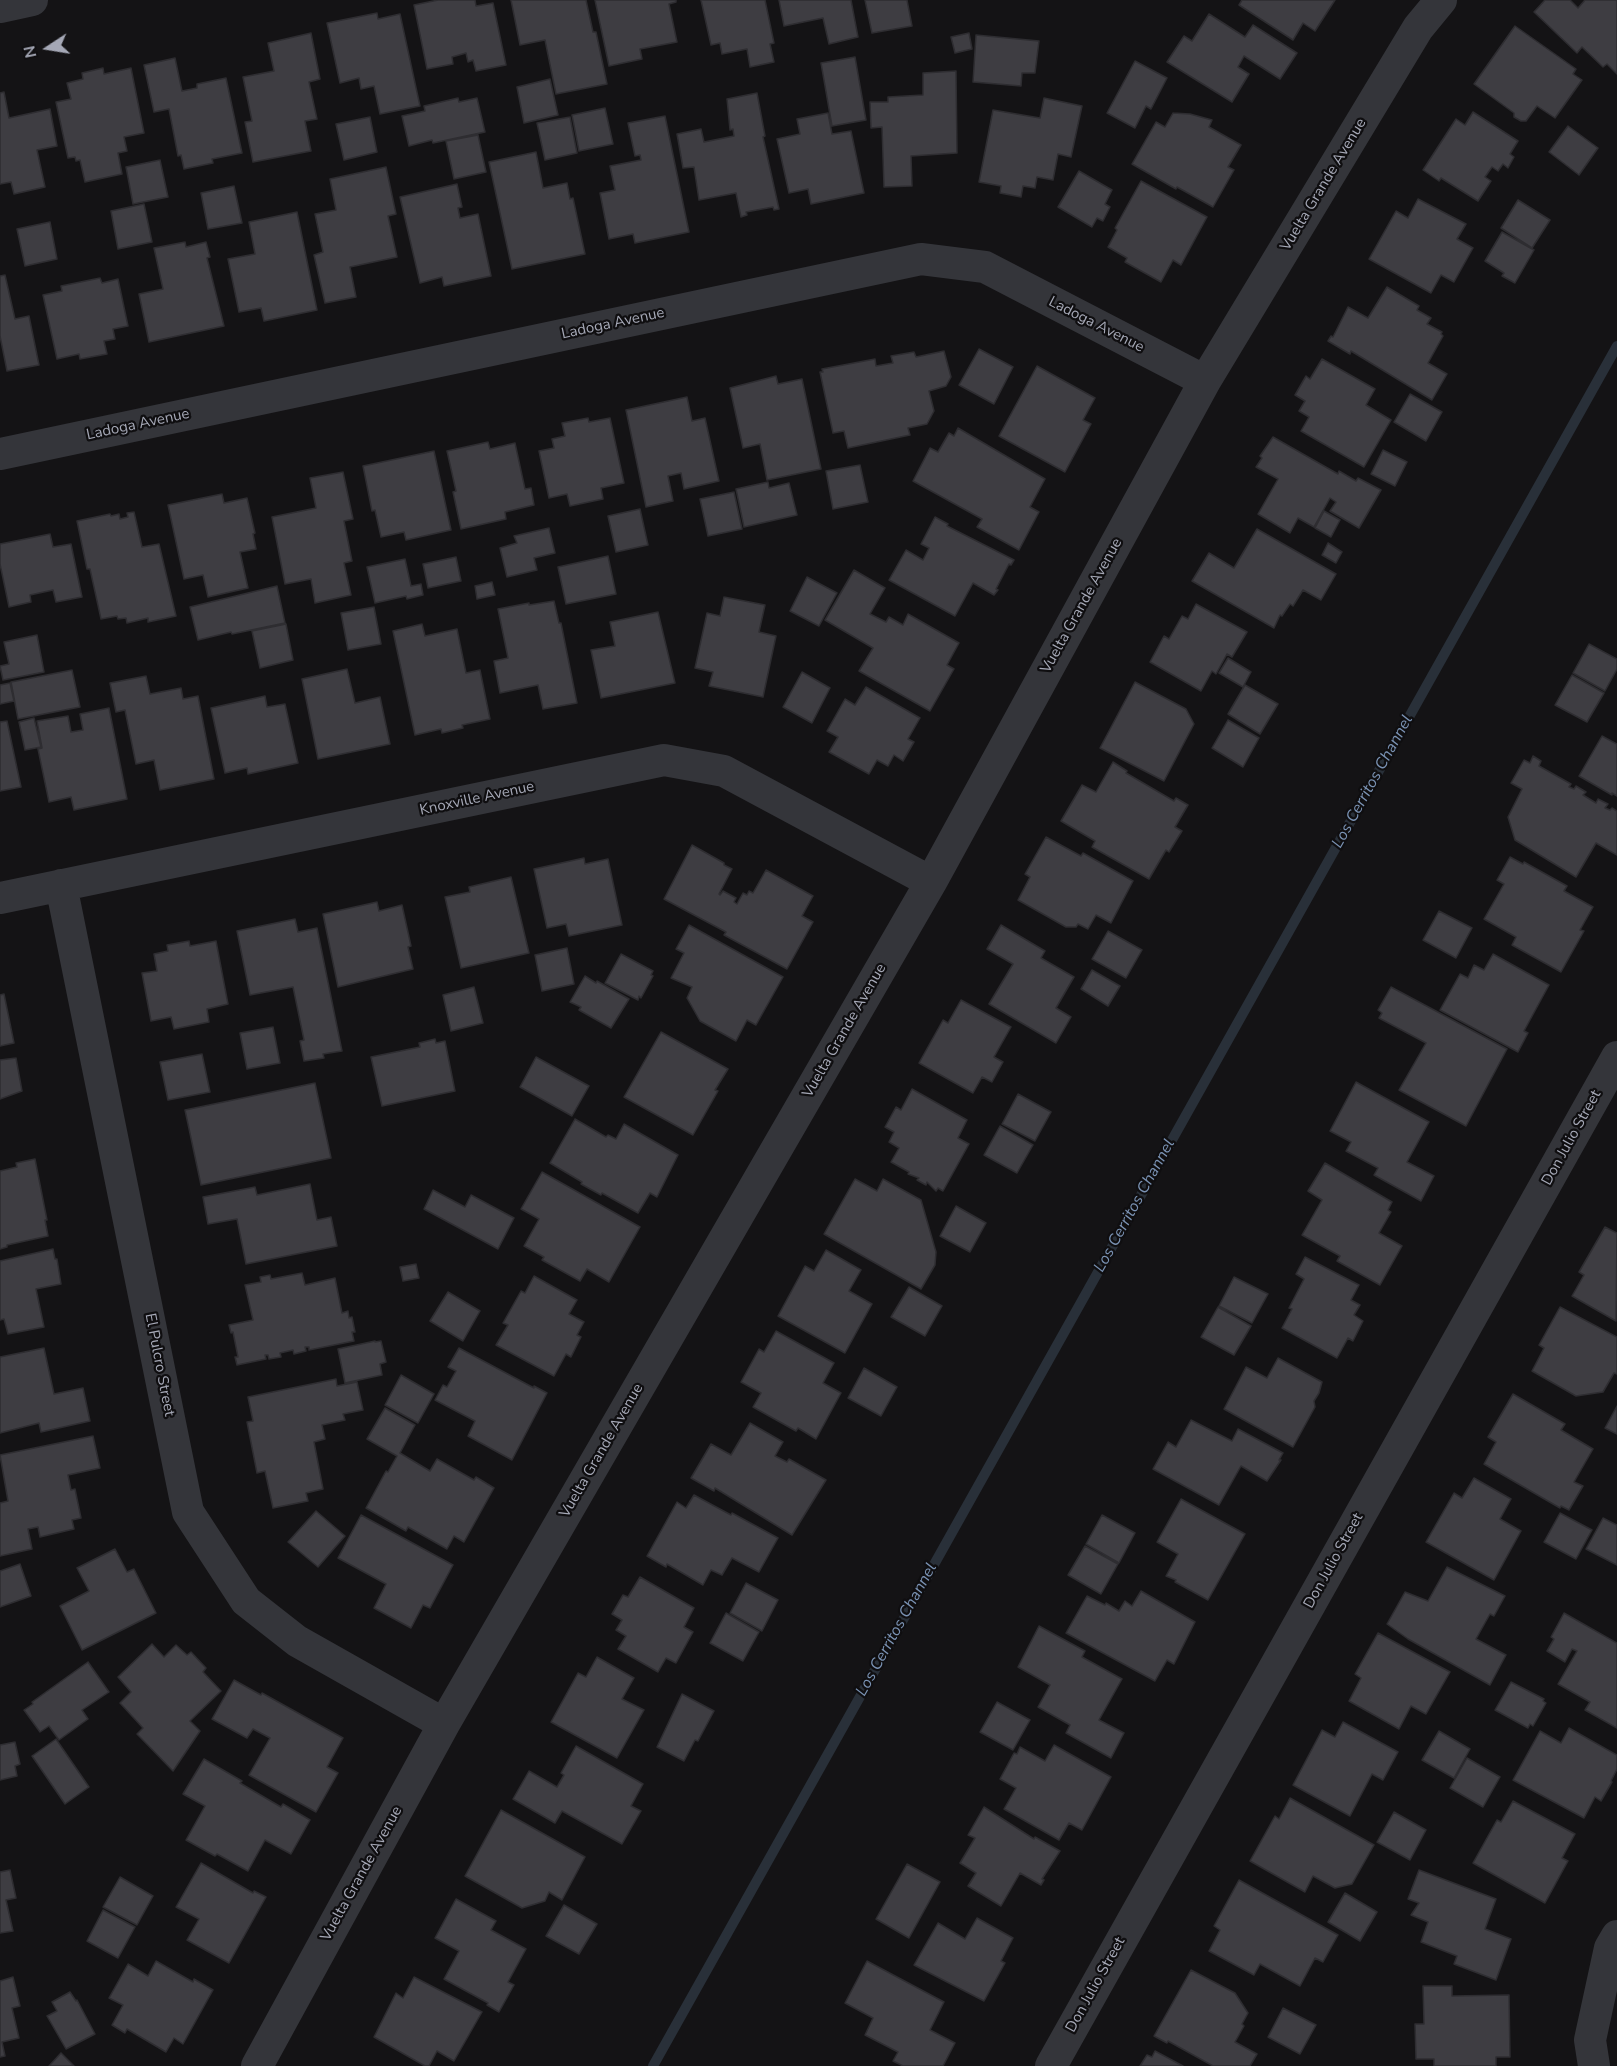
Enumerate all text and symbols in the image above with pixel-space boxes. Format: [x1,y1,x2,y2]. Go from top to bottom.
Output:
north arrow [18,18,78,78]
text: N [18,44,42,60]
street label: Vuelta Grande Avenue [1277,115,1371,255]
street label: Ladoga Avenue [1045,293,1147,357]
street label: Ladoga Avenue [560,304,666,344]
street label: Ladoga Avenue [85,405,191,445]
street label: Vuelta Grande Avenue [1037,535,1127,677]
water label: Los Cerritos Channel [1328,712,1418,852]
street label: Knoxville Avenue [418,778,536,820]
street label: Vuelta Grande Avenue [799,961,891,1101]
street label: Don Julio Street [1538,1087,1606,1189]
water label: Los Cerritos Channel [1090,1136,1180,1276]
street label: El Pulcro Street [140,1312,178,1418]
street label: Vuelta Grande Avenue [556,1381,648,1521]
street label: Don Julio Street [1300,1510,1368,1612]
water label: Los Cerritos Channel [852,1560,942,1700]
street label: Vuelta Grande Avenue [317,1803,407,1945]
street label: Don Julio Street [1062,1934,1130,2036]

